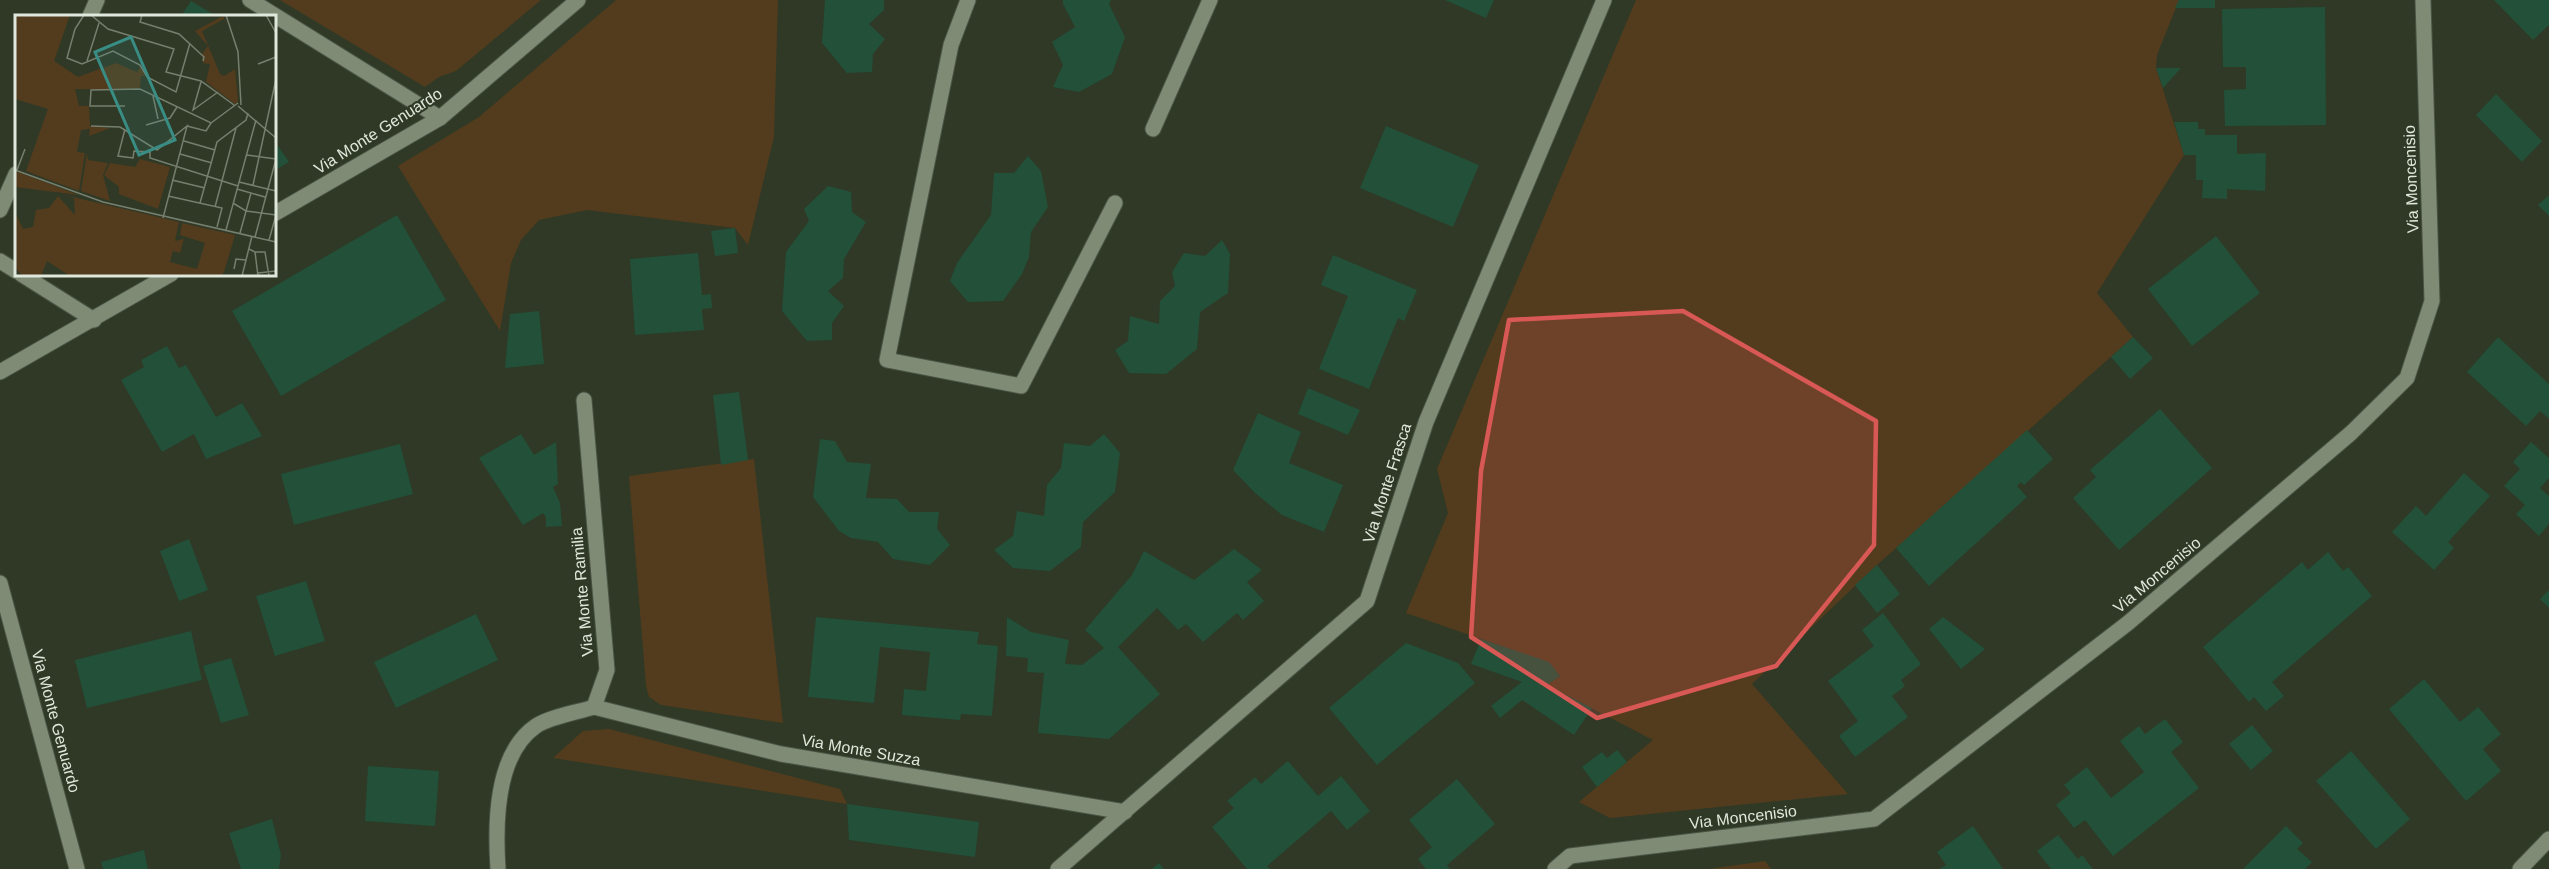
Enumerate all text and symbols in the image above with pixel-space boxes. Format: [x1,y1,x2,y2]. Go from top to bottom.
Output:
inset map [15,15,276,276]
street label: Via Monte Genuardo [311,85,445,177]
street label: Via Moncenisio [2401,125,2421,233]
street label: Via Monte Frasca [1360,421,1414,545]
street label: Via Monte Ramilia [568,527,596,657]
street label: Via Moncenisio [2110,534,2204,616]
street label: Via Monte Genuardo [29,648,83,794]
street label: Via Monte Suzza [800,731,922,769]
street label: Via Moncenisio [1688,802,1798,832]

